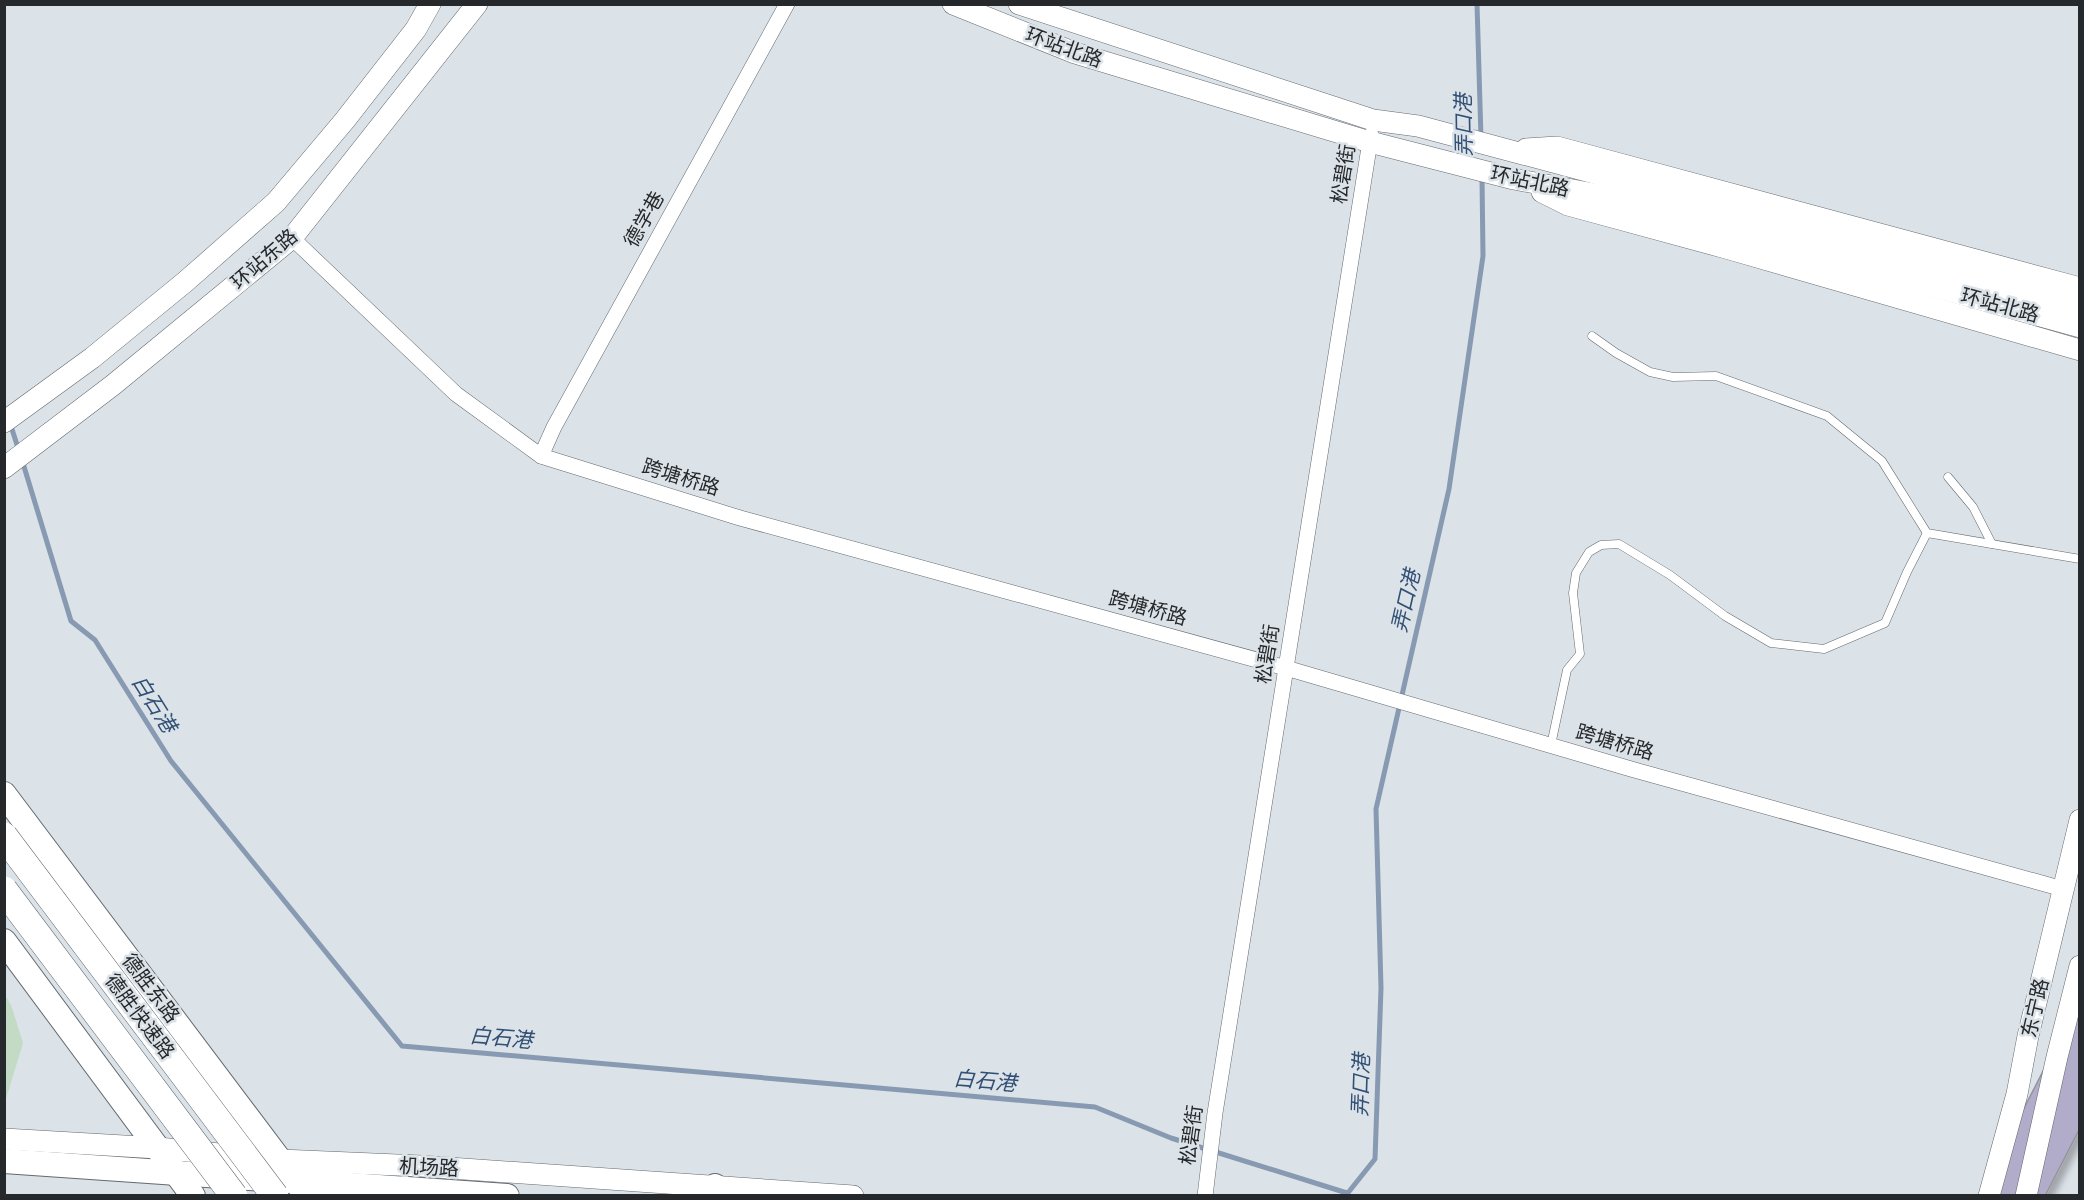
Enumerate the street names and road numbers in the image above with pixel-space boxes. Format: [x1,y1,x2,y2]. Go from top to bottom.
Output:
street label: 环站北路 [1022,22,1106,72]
street label: 松碧街 [1326,142,1360,206]
street label: 环站北路 [1488,161,1572,201]
street label: 德学巷 [619,187,669,251]
street label: 环站东路 [226,224,302,294]
street label: 环站北路 [1958,283,2042,327]
street label: 跨塘桥路 [639,454,723,500]
street label: 跨塘桥路 [1106,586,1190,630]
street label: 松碧街 [1250,622,1284,686]
street label: 跨塘桥路 [1573,719,1657,765]
street label: 德胜东路 [117,949,185,1027]
street label: 德胜快速路 [100,969,180,1063]
street label: 东宁路 [2017,976,2053,1040]
street label: 松碧街 [1175,1104,1207,1166]
street label: 机场路 [398,1153,460,1181]

